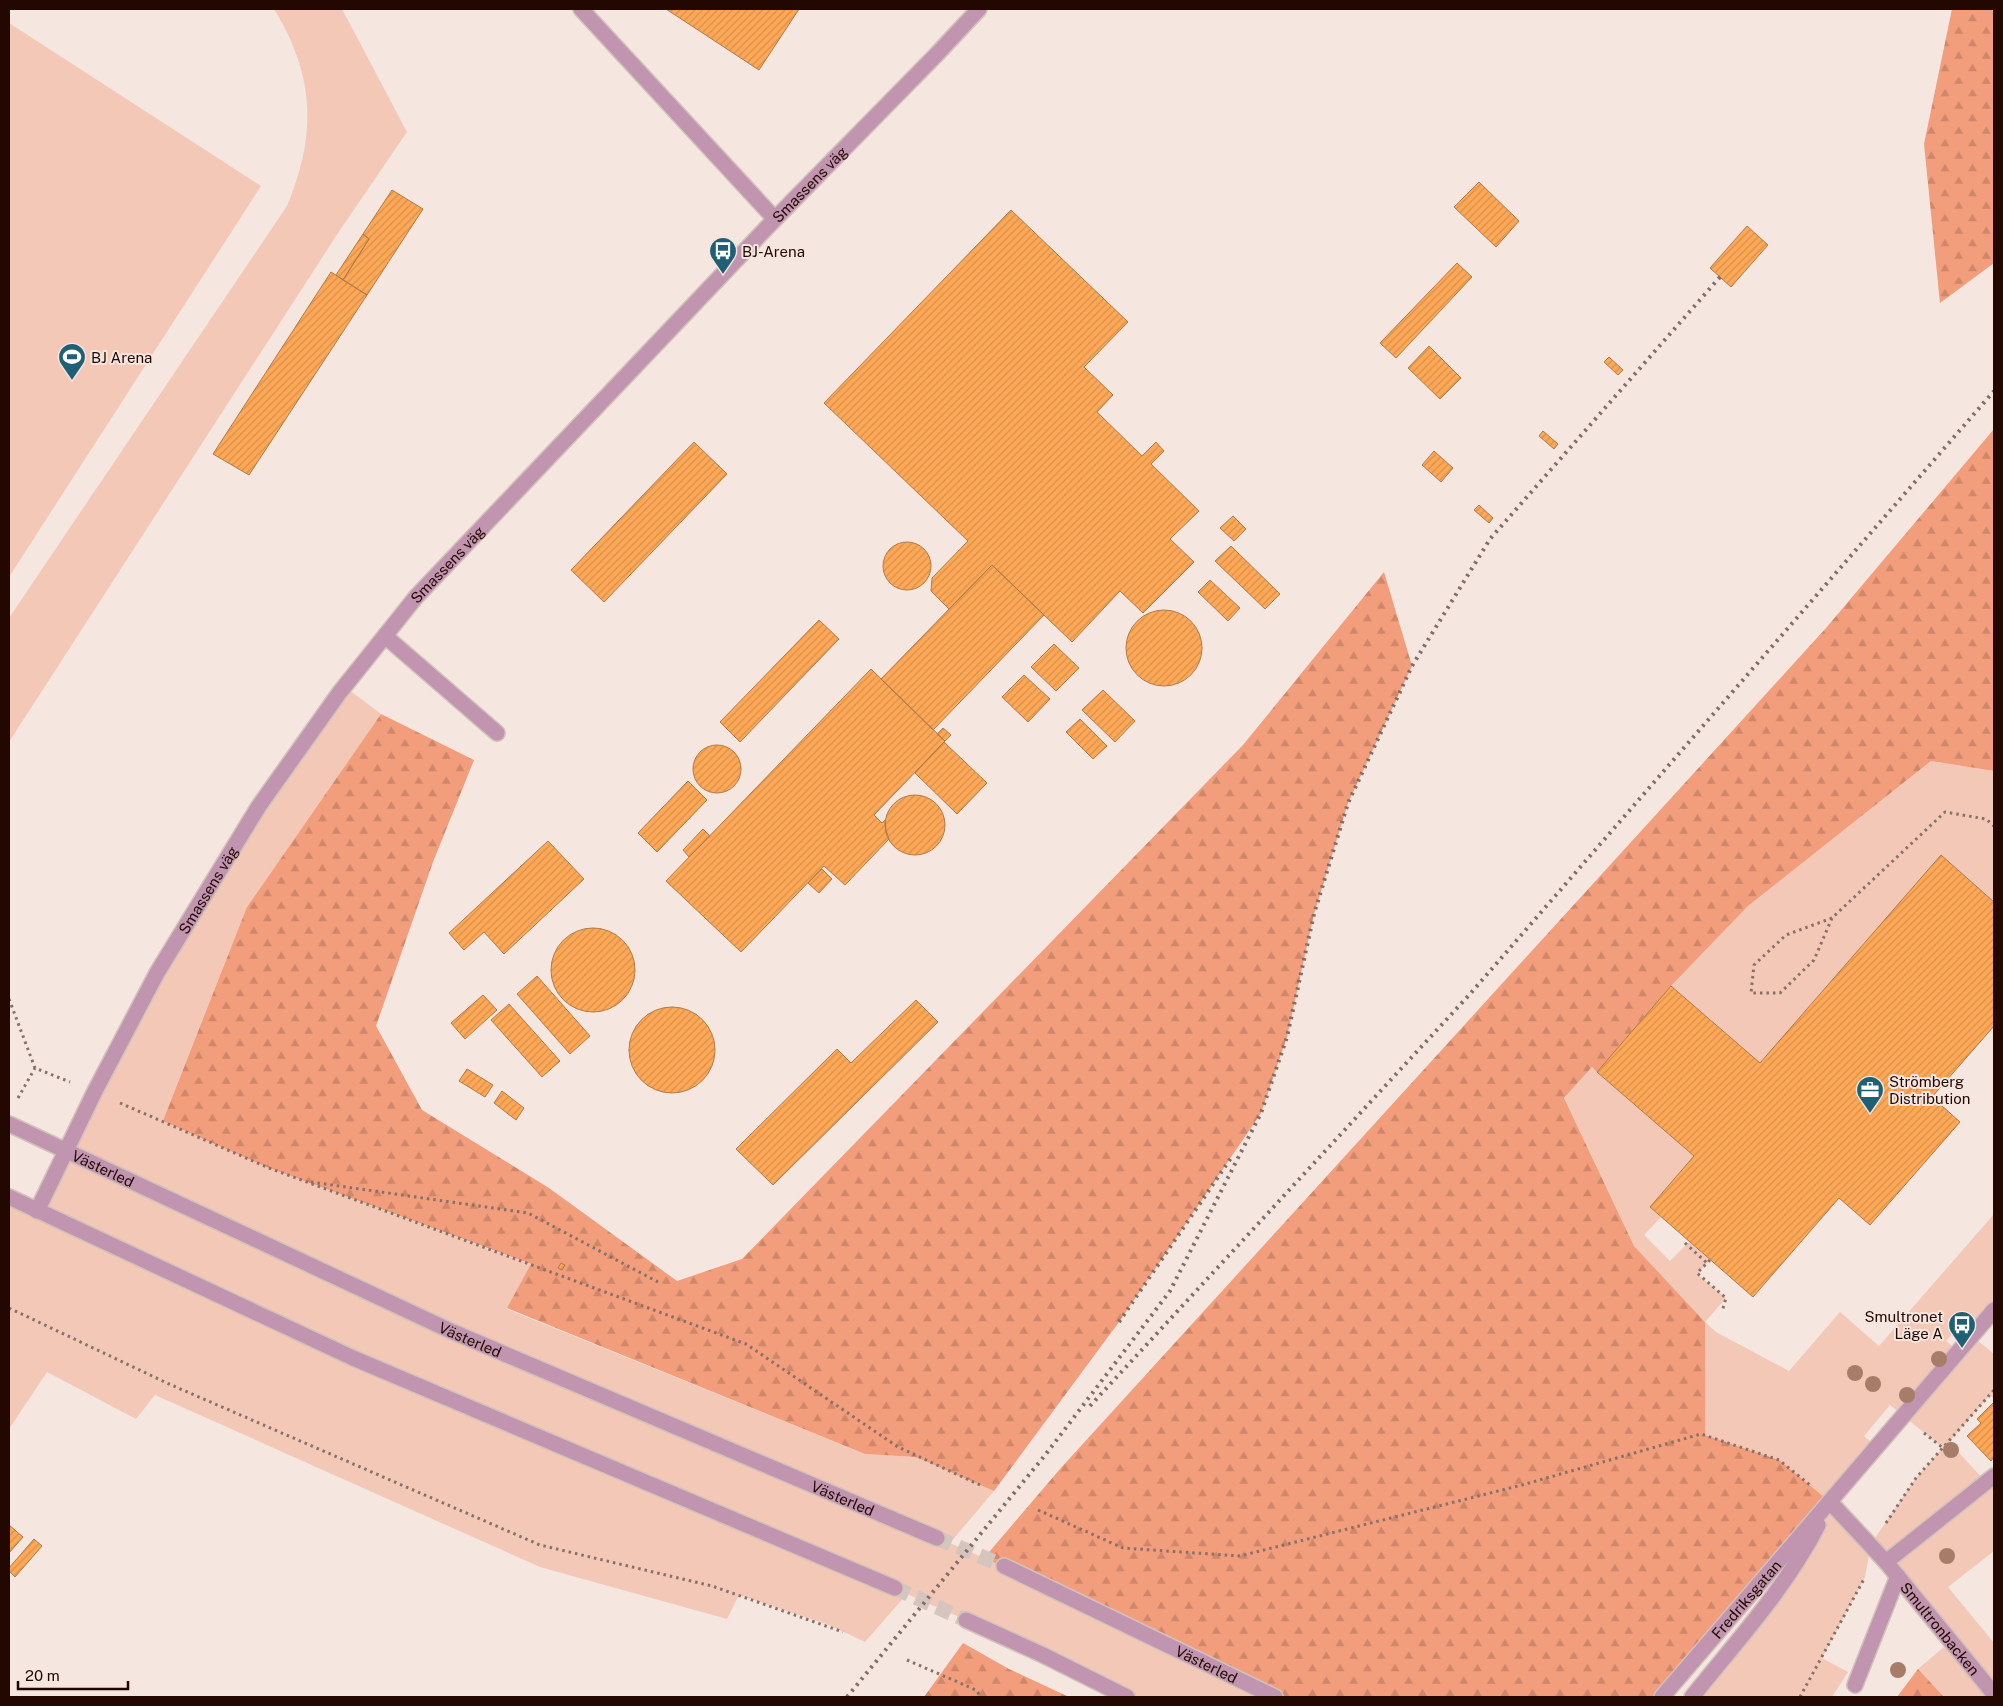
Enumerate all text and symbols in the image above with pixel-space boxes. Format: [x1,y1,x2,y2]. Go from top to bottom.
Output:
street label: Smassens väg [768,143,850,226]
bus stop icon: BJ-Arena [708,236,738,275]
place label: BJ-Arena [742,243,805,260]
sports icon: BJ Arena [57,342,87,381]
place label: BJ Arena [91,349,152,366]
street label: Smassens väg [407,522,488,606]
street label: Smassens väg [175,843,241,937]
place label: Strömberg Distribution [1889,1073,1970,1107]
office icon: Strömberg Distribution [1855,1075,1885,1114]
street label: Västerled [69,1146,137,1190]
place label: Smultronet Läge A [1864,1308,1943,1342]
bus stop icon: Smultronet Läge A [1947,1310,1977,1349]
street label: Västerled [436,1318,504,1360]
street label: Västerled [809,1477,877,1519]
street label: Fredriksgatan [1708,1557,1784,1642]
street label: Smultronbacken [1897,1579,1983,1678]
street label: Västerled [1173,1642,1240,1686]
scale bar [18,1658,128,1690]
text: 20 m [25,1667,60,1684]

